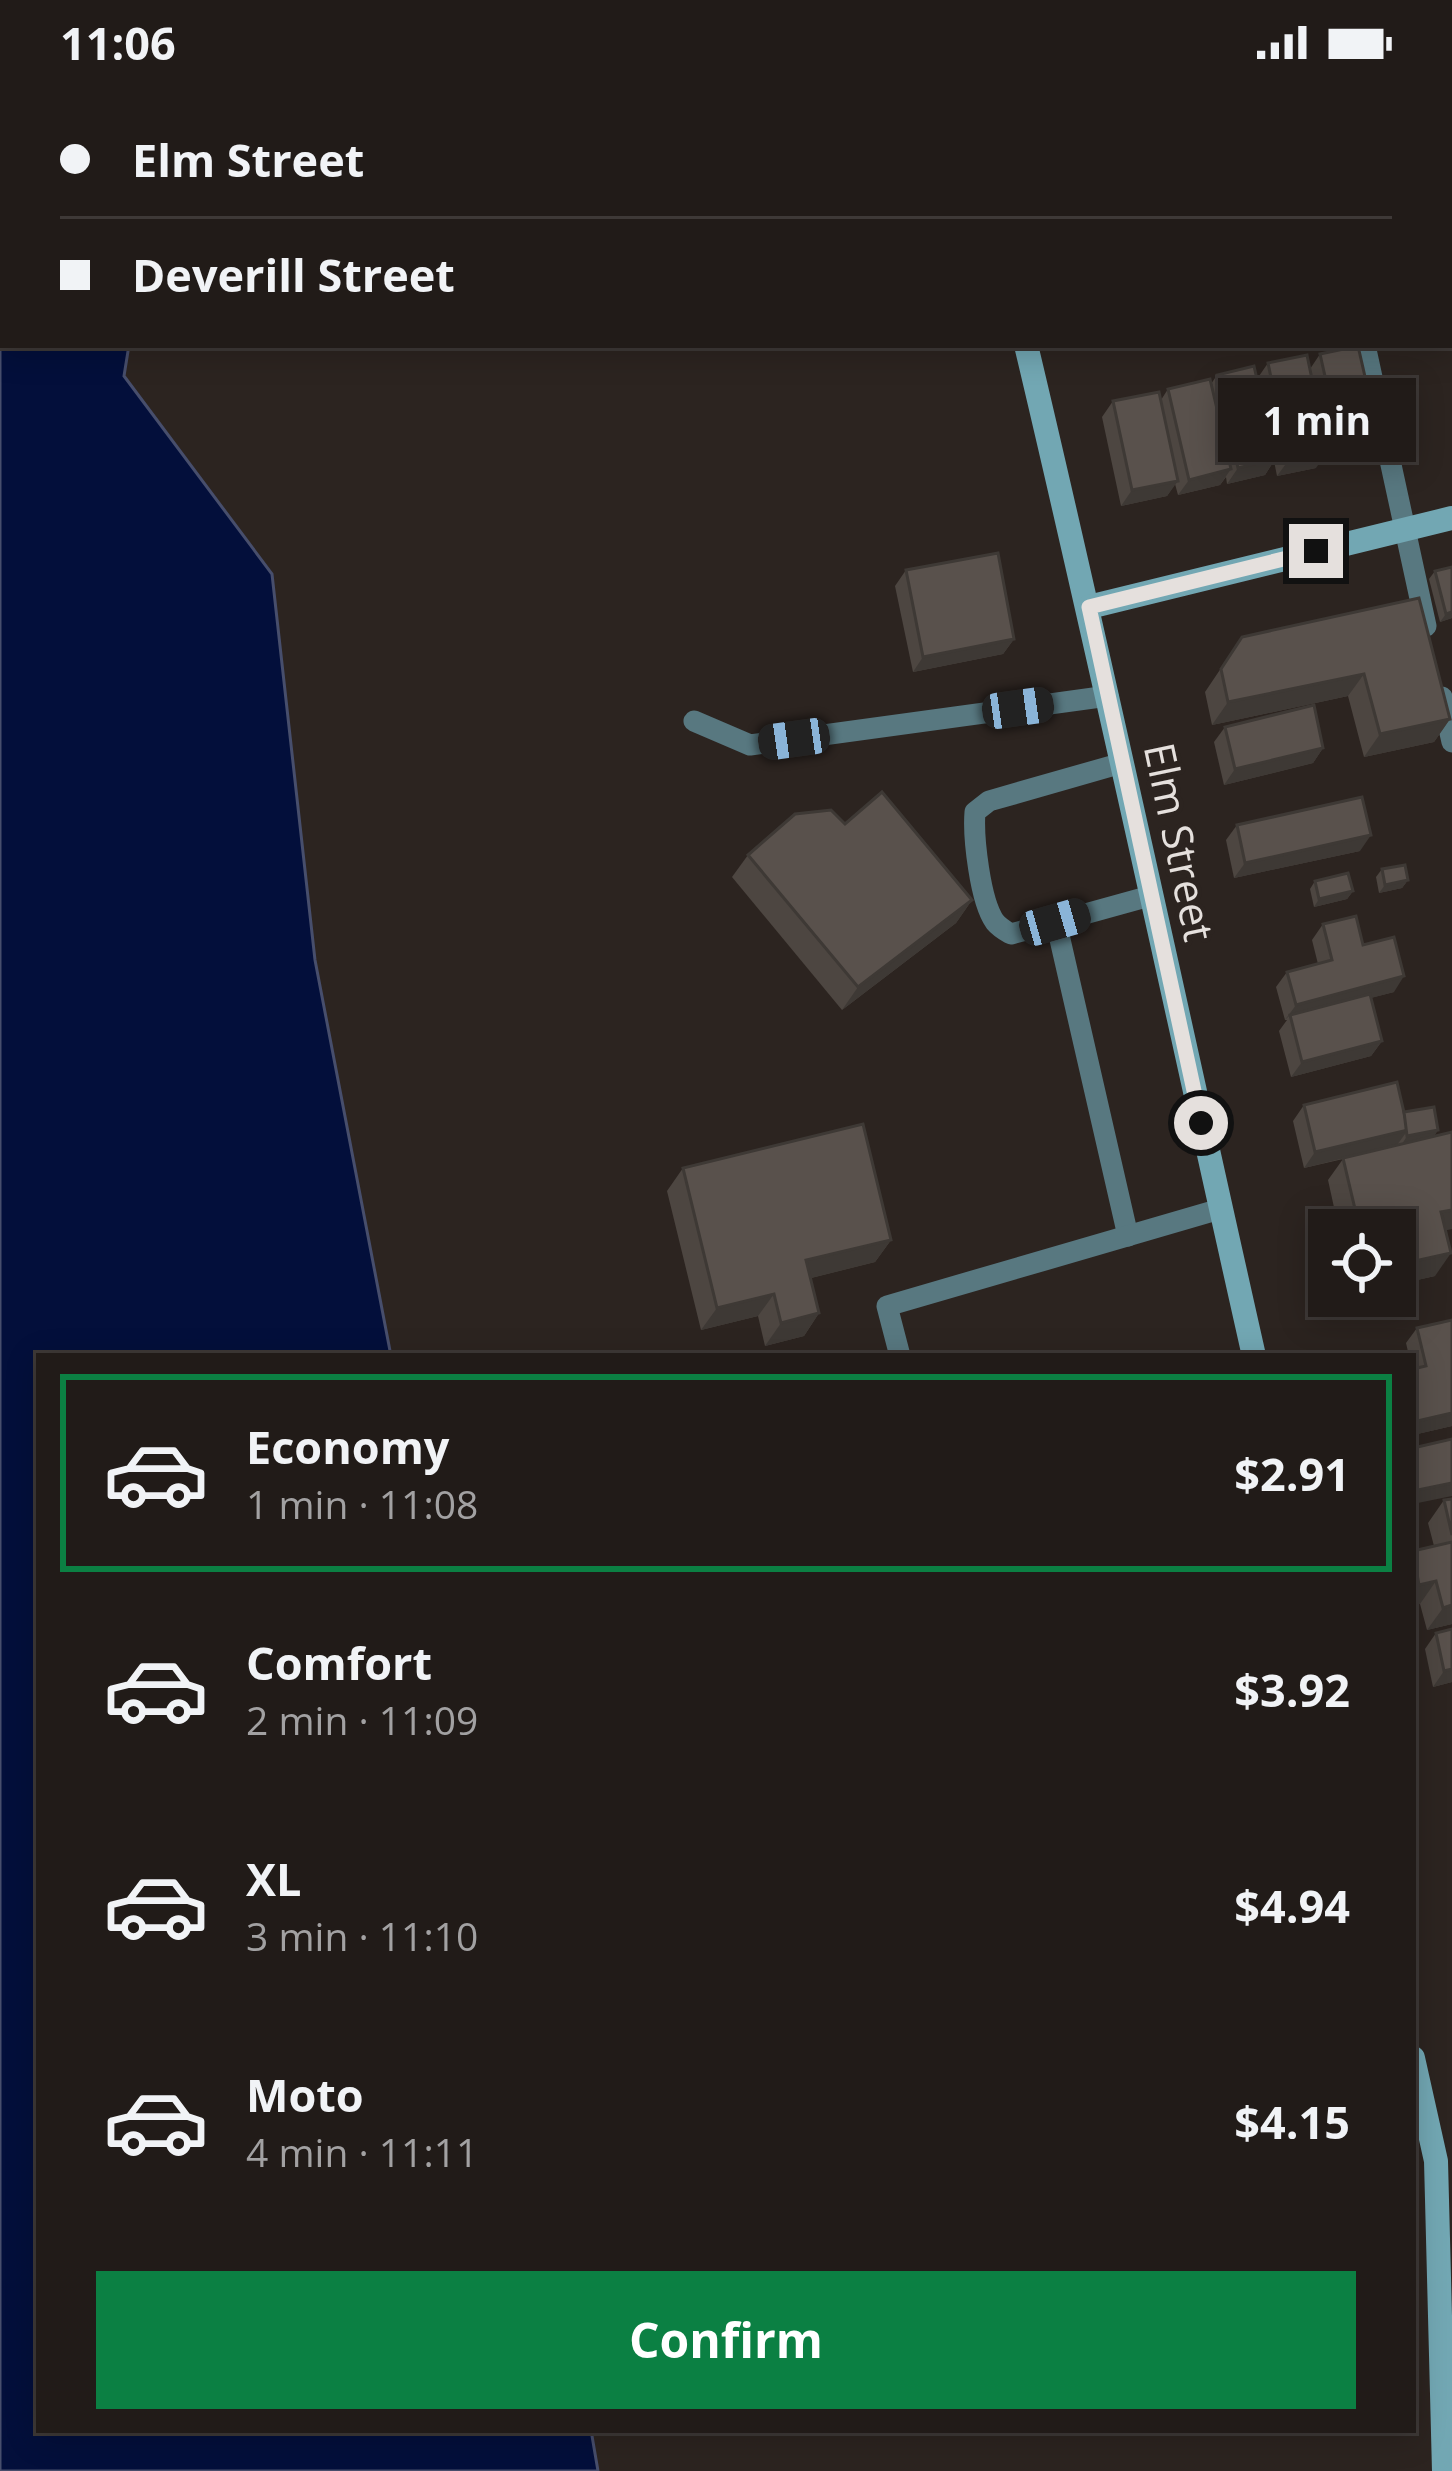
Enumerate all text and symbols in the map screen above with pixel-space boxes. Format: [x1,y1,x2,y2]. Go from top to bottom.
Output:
text: 11:06 [60,12,176,73]
text: Elm Street [132,129,364,190]
text: Deverill Street [132,244,455,305]
callout: 1 min [1217,377,1415,461]
text: 1 min [1263,393,1371,446]
route end [1289,524,1343,578]
car [980,685,1056,731]
car [756,716,832,762]
street label: Elm Street [1132,737,1229,946]
car [1015,895,1095,949]
route start [1174,1096,1228,1150]
map controls [1308,1209,1416,1317]
button: locate [1308,1209,1416,1317]
text: Economy [246,1416,449,1477]
icon: car [102,1419,210,1527]
text: $2.91 [1234,1443,1350,1504]
text: 1 min · 11:08 [246,1477,478,1530]
text: Comfort [246,1632,432,1693]
icon: car [102,1635,210,1743]
text: $3.92 [1234,1659,1350,1720]
text: 2 min · 11:09 [246,1693,478,1746]
text: XL [246,1848,301,1909]
icon: car [102,1851,210,1959]
text: $4.94 [1234,1875,1350,1936]
text: 3 min · 11:10 [246,1909,478,1962]
text: Moto [246,2064,364,2125]
icon: car [102,2067,210,2175]
text: $4.15 [1234,2091,1350,2152]
text: 4 min · 11:11 [246,2125,478,2178]
button: Confirm [96,2271,1356,2409]

